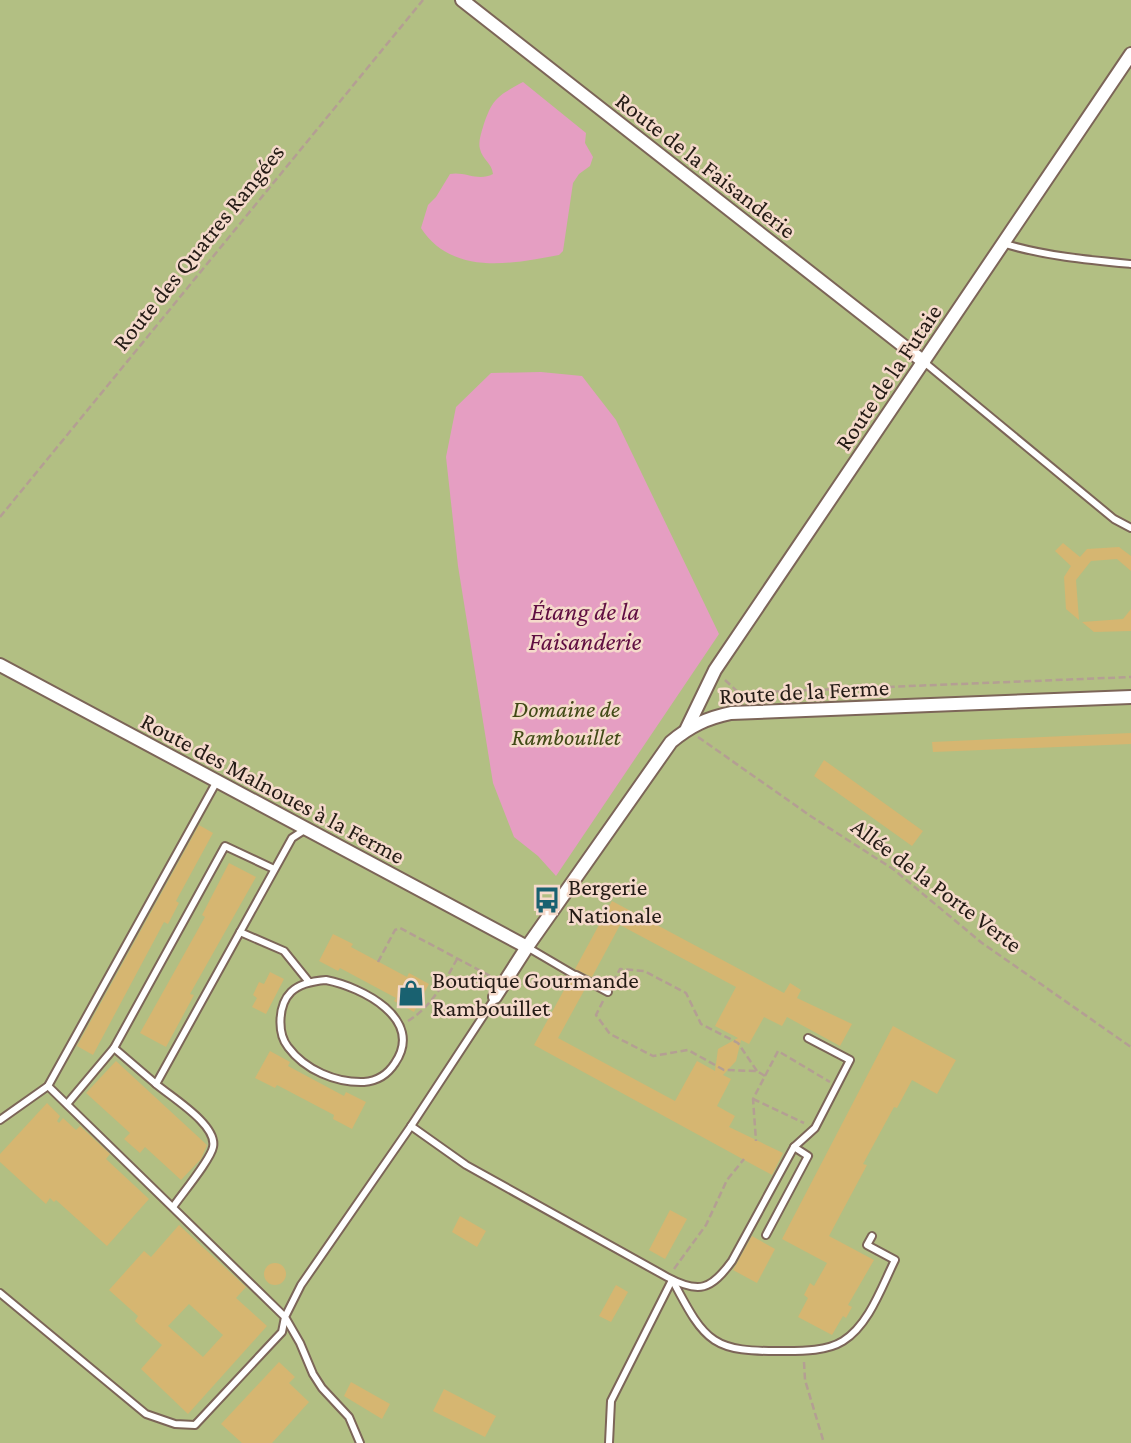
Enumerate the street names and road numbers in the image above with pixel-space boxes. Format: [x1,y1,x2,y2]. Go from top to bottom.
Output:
street label: Route de la Faisanderie [611,86,801,244]
street label: Route des Quatres Rangées [107,139,289,355]
street label: Route de la Futaie [829,299,947,455]
street label: Route de la Ferme [718,673,890,709]
street label: Route des Malnoues à la Ferme [137,707,409,869]
street label: Allée de la Porte Verte [846,812,1028,958]

